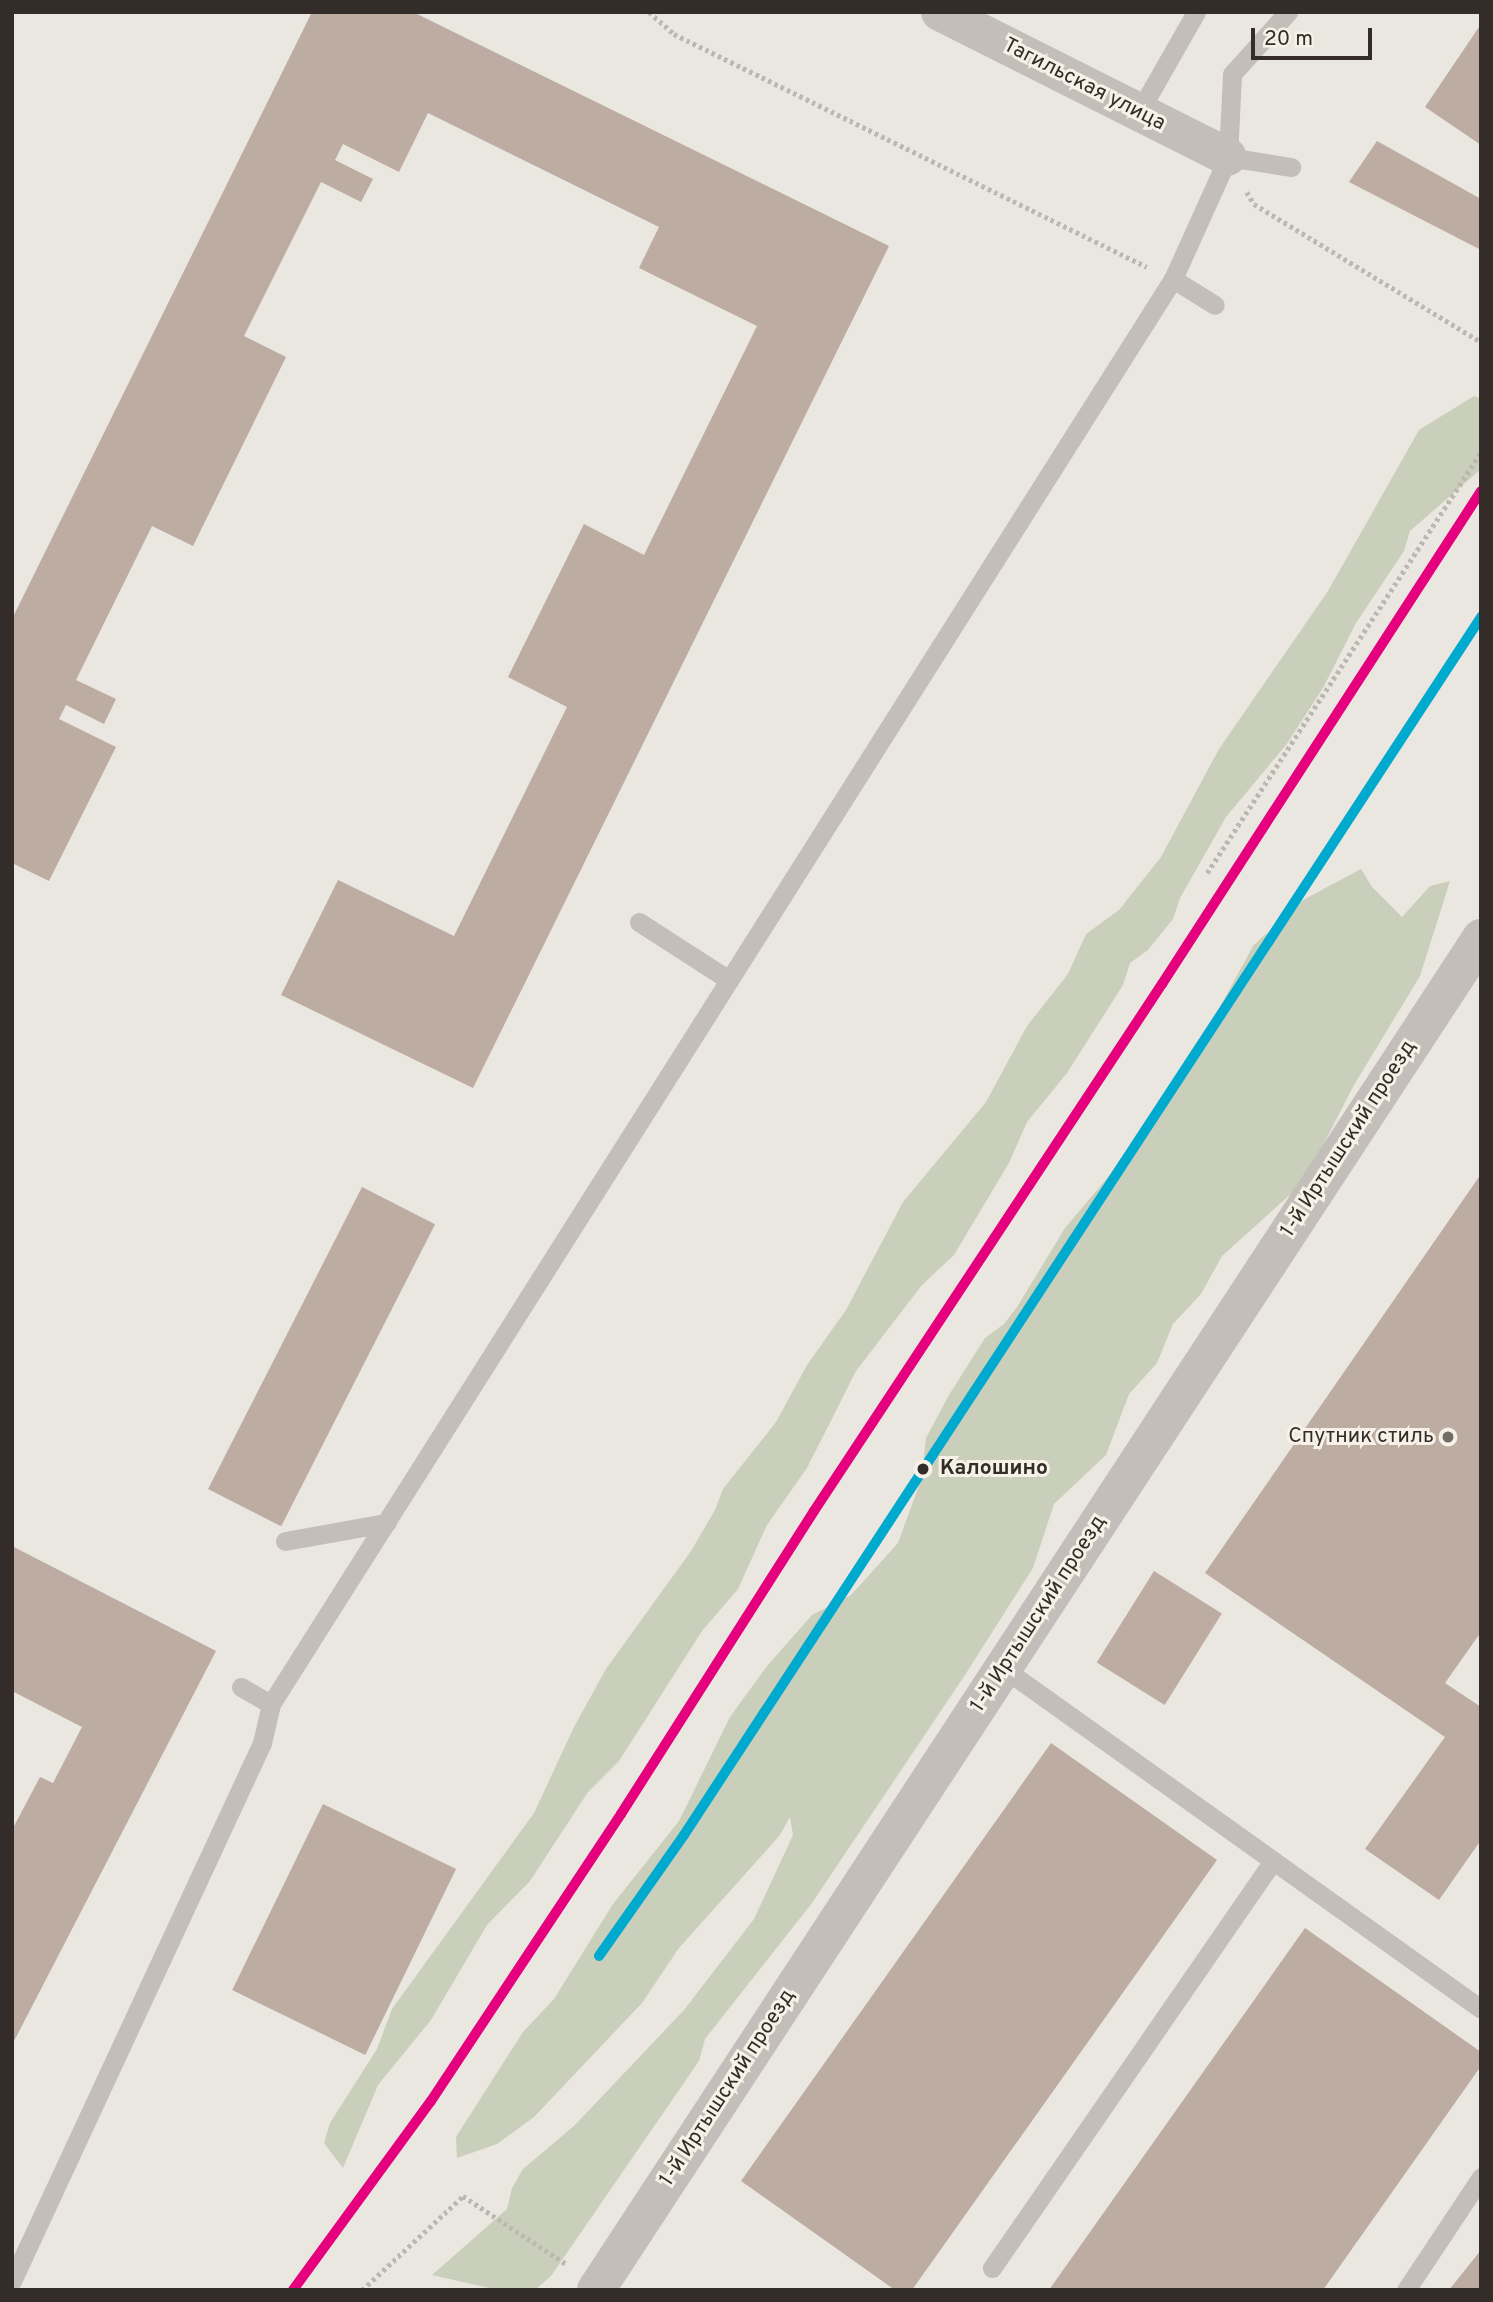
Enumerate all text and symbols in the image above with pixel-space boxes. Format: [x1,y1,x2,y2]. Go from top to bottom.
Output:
scale bar [1255,14,1376,58]
text: 20 m [1264,26,1313,53]
street label: Тагильская улица [999,33,1169,137]
street label: 1-й Иртышский проезд [1276,1036,1422,1242]
place label: Спутник стиль [1288,1424,1434,1450]
marker: Спутник стиль [1440,1429,1456,1445]
place label: Калошино [940,1456,1048,1482]
marker: Калошино [912,1458,934,1480]
street label: 1-й Иртышский проезд [966,1511,1112,1717]
street label: 1-й Иртышский проезд [655,1985,801,2191]

